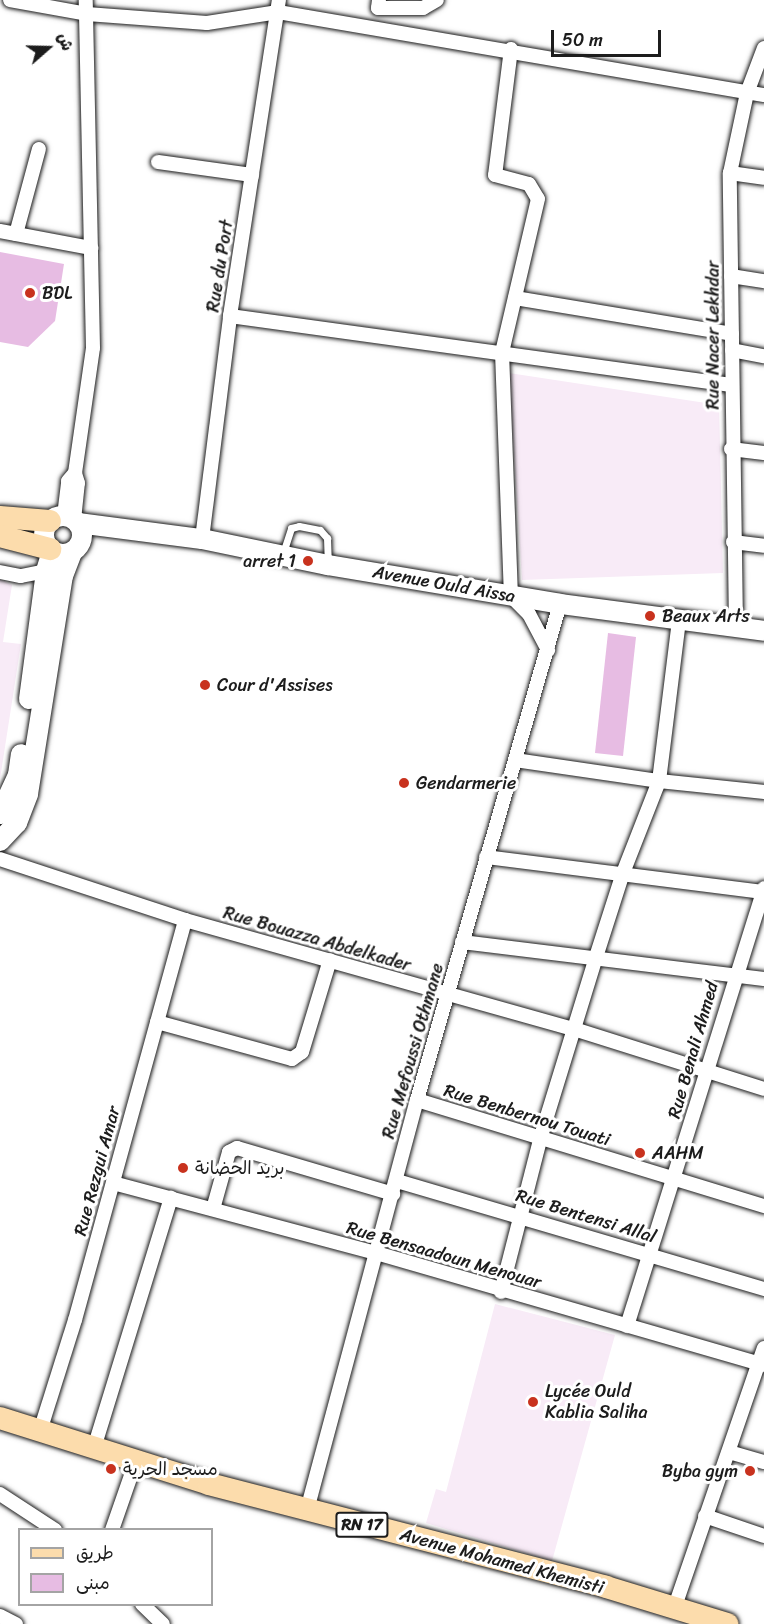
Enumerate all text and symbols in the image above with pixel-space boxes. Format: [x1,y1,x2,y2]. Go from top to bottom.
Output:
north arrow [18,18,78,78]
scale bar [554,18,664,56]
text: 50 m [562,24,603,56]
text: ش [49,28,82,55]
street label: Rue du Port [202,218,238,314]
street label: Rue Nacer Lekhdar [702,261,724,409]
place label: BDL [42,282,72,304]
marker: BDL [23,286,37,300]
place label: arret 1 [243,550,296,572]
marker: arret 1 [301,554,315,568]
street label: Avenue Ould Aissa [371,561,517,607]
place label: Beaux Arts [662,605,750,627]
marker: Beaux Arts [643,609,657,623]
place label: Cour d'Assises [217,674,334,696]
marker: Cour d'Assises [198,678,212,692]
place label: Gendarmerie [416,772,516,794]
marker: Gendarmerie [397,776,411,790]
street label: Rue Bouazza Abdelkader [221,902,413,976]
street label: Rue Mefoussi Othmane [378,961,448,1141]
street label: Rue Benali Ahmed [663,979,723,1121]
street label: Rue Benbernou Touati [441,1079,613,1151]
street label: Rue Rezgui Amar [69,1104,125,1238]
place label: AAHM [652,1142,704,1164]
marker: AAHM [633,1146,647,1160]
place label: بريد الحضانة [195,1157,285,1179]
marker: بريد الحضانة [176,1161,190,1175]
street label: Rue Bentensi Allal [513,1184,659,1248]
street label: Rue Bensaadoun Menouar [344,1217,544,1293]
place label: Lycée Ould Kablia Saliha [545,1381,648,1424]
marker: Lycée Ould Kablia Saliha [526,1395,540,1409]
place label: مسجد الحرية [123,1458,218,1480]
place label: Byba gym [662,1460,738,1482]
marker: مسجد الحرية [104,1462,118,1476]
marker: Byba gym [743,1464,757,1478]
road number: RN 17 [335,1512,389,1538]
street label: Avenue Mohamed Khemisti [398,1523,606,1599]
legend [18,1528,213,1606]
text: طريق [76,1537,114,1569]
text: مبنى [76,1567,110,1599]

